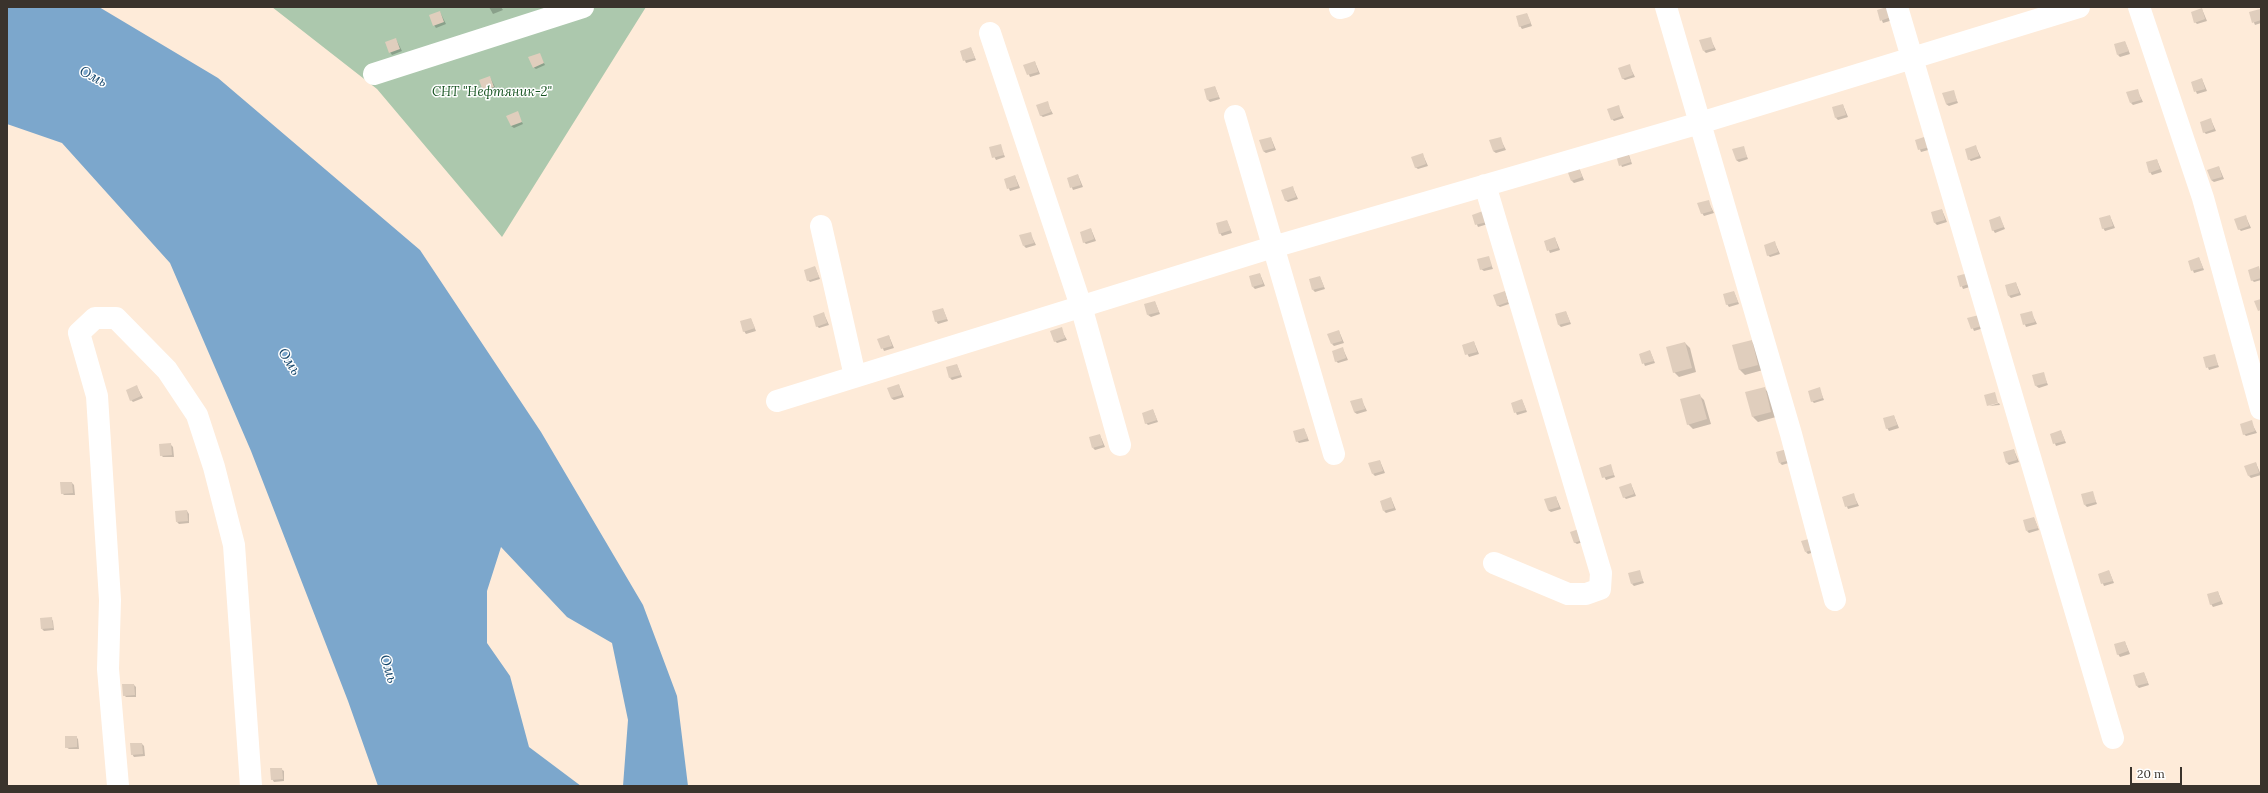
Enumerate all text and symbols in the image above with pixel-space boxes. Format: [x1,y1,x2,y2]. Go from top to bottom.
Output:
water label: Омь [76,63,110,91]
park label: СНТ "Нефтяник-2" [432,84,552,100]
water label: Омь [274,345,304,379]
water label: Омь [376,653,400,685]
scale bar [2132,759,2184,785]
text: 20 m [2137,766,2165,781]

